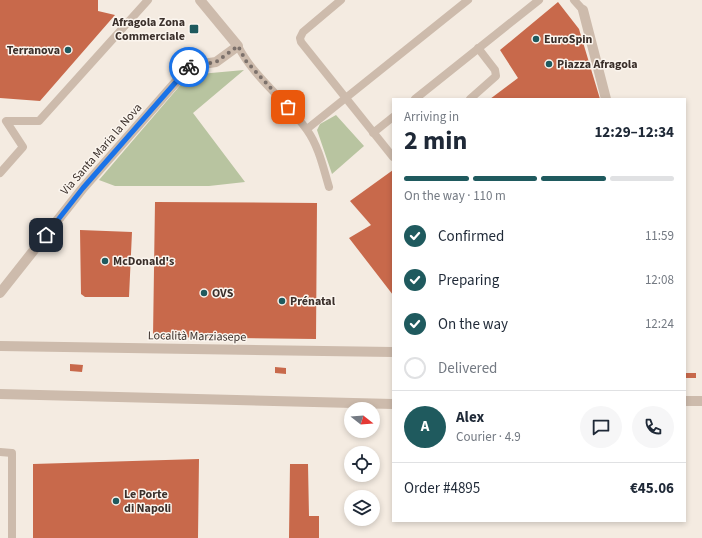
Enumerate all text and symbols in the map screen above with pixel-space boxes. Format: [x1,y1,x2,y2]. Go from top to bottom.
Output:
place label: Afragola Zona Commerciale [111,14,185,45]
marker: Afragola Zona Commerciale [188,23,200,35]
place label: EuroSpin [544,31,593,48]
marker: EuroSpin [531,34,541,44]
place label: Terranova [7,42,60,59]
marker: Terranova [63,45,73,55]
courier [169,47,209,87]
icon: bike [178,56,200,78]
place label: Piazza Afragola [557,56,638,73]
marker: Piazza Afragola [544,59,554,69]
pin [271,90,305,124]
icon: bag [277,96,299,118]
street label: Via Santa Maria la Nova [57,100,146,199]
text: Arriving in [404,108,459,126]
text: 2 min [404,122,467,159]
text: 12:29–12:34 [594,122,674,143]
text: On the way · 110 m [404,187,506,205]
pin [29,218,63,252]
icon: home [35,224,57,246]
icon: check [404,225,426,247]
text: Confirmed [438,226,504,247]
text: 11:59 [645,227,674,245]
place label: McDonald's [113,253,174,270]
marker: McDonald's [100,256,110,266]
icon: check [404,269,426,291]
text: Preparing [438,270,499,291]
text: 12:08 [645,271,674,289]
place label: OVS [212,285,234,302]
marker: OVS [199,288,209,298]
place label: Prénatal [290,293,336,310]
marker: Prénatal [277,296,287,306]
icon: check [404,313,426,335]
text: On the way [438,314,508,335]
text: 12:24 [645,315,674,333]
street label: Località Marziasepe [148,327,246,346]
text: Delivered [438,358,497,379]
north arrow [344,402,380,438]
map controls [344,402,380,526]
button: chat [580,406,622,448]
button: phone [632,406,674,448]
text: Alex [456,407,484,428]
text: A [421,416,429,437]
text: Courier · 4.9 [456,428,521,446]
button: locate [344,446,380,482]
text: Order #4895 [404,478,480,499]
text: €45.06 [630,478,674,499]
place label: Le Porte di Napoli [124,486,171,517]
button: layers [344,490,380,526]
marker: Le Porte di Napoli [111,496,121,506]

